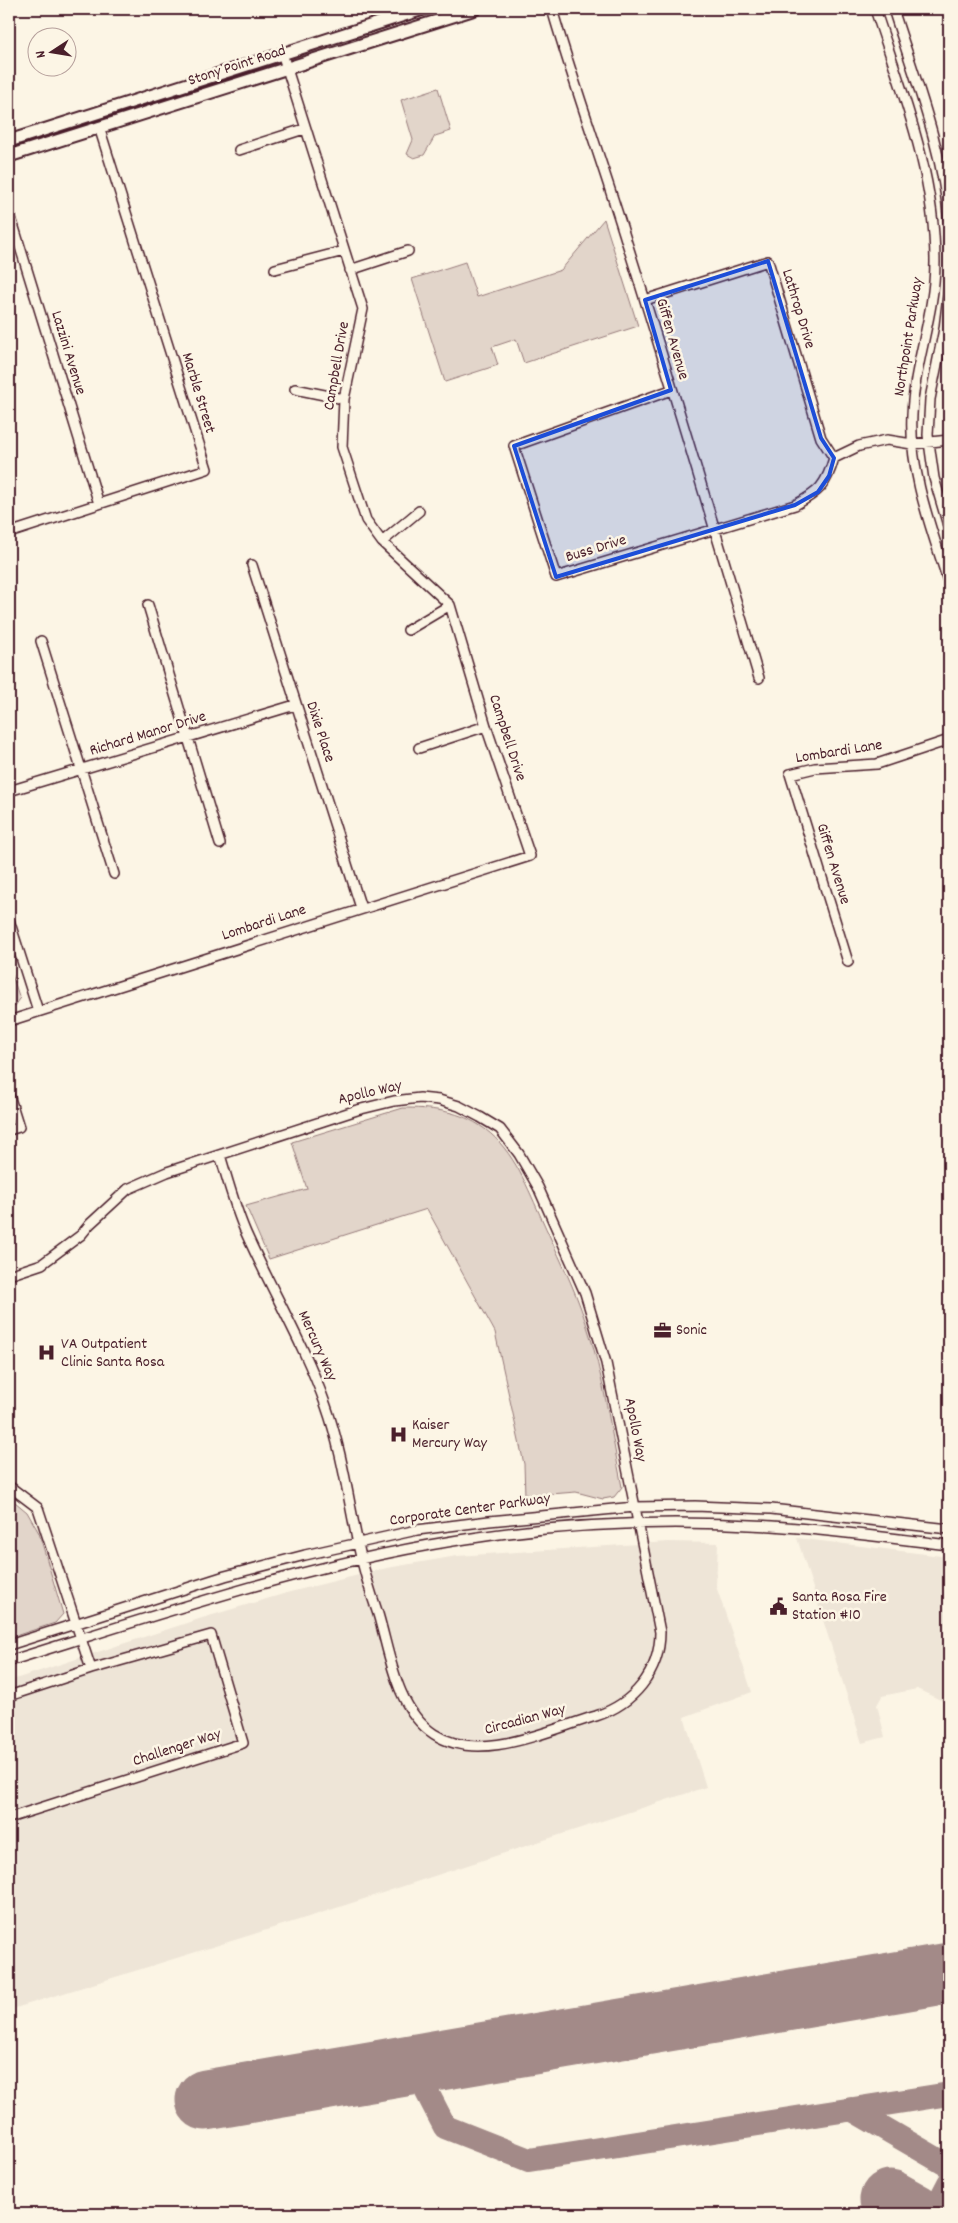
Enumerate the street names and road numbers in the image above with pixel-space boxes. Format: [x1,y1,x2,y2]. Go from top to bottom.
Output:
street label: Stony Point Road [185,39,289,93]
street label: Lathrop Drive [775,266,821,352]
street label: Northpoint Parkway [888,275,930,398]
street label: Giffen Avenue [649,296,695,382]
street label: Lazzini Avenue [44,308,92,398]
street label: Campbell Drive [318,320,356,412]
street label: Marble Street [175,350,221,436]
street label: Buss Drive [563,529,629,569]
street label: Campbell Drive [482,692,532,784]
street label: Dixie Place [299,699,341,765]
street label: Richard Manor Drive [87,705,209,763]
street label: Lombardi Lane [794,734,884,770]
street label: Giffen Avenue [810,821,856,907]
street label: Lombardi Lane [219,899,309,947]
street label: Apollo Way [336,1074,405,1111]
street label: Mercury Way [291,1307,343,1385]
street label: Apollo Way [618,1396,653,1465]
street label: Corporate Center Parkway [388,1487,552,1533]
street label: Circadian Way [482,1698,568,1742]
street label: Challenger Way [130,1723,225,1773]

